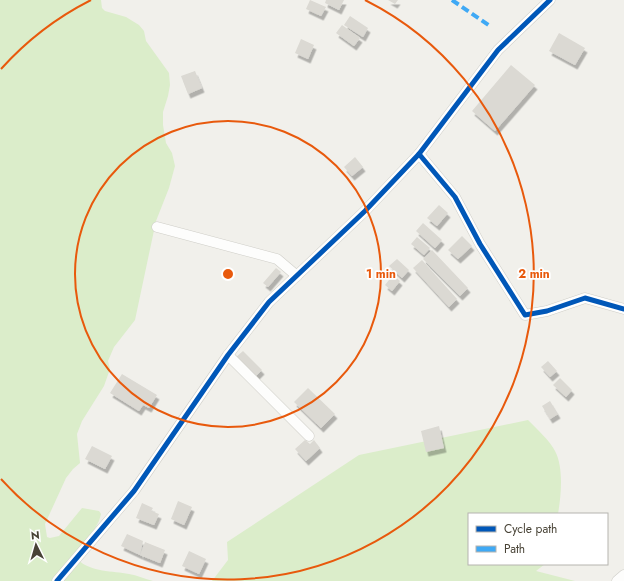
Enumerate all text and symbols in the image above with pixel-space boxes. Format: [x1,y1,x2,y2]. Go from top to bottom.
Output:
text: 1 min [366,265,396,283]
text: 2 min [518,265,550,283]
centre of rings [221,267,235,281]
legend [468,513,608,565]
text: Cycle path [504,520,557,538]
north arrow [16,525,56,565]
text: N [30,527,40,543]
text: Path [504,540,525,558]

